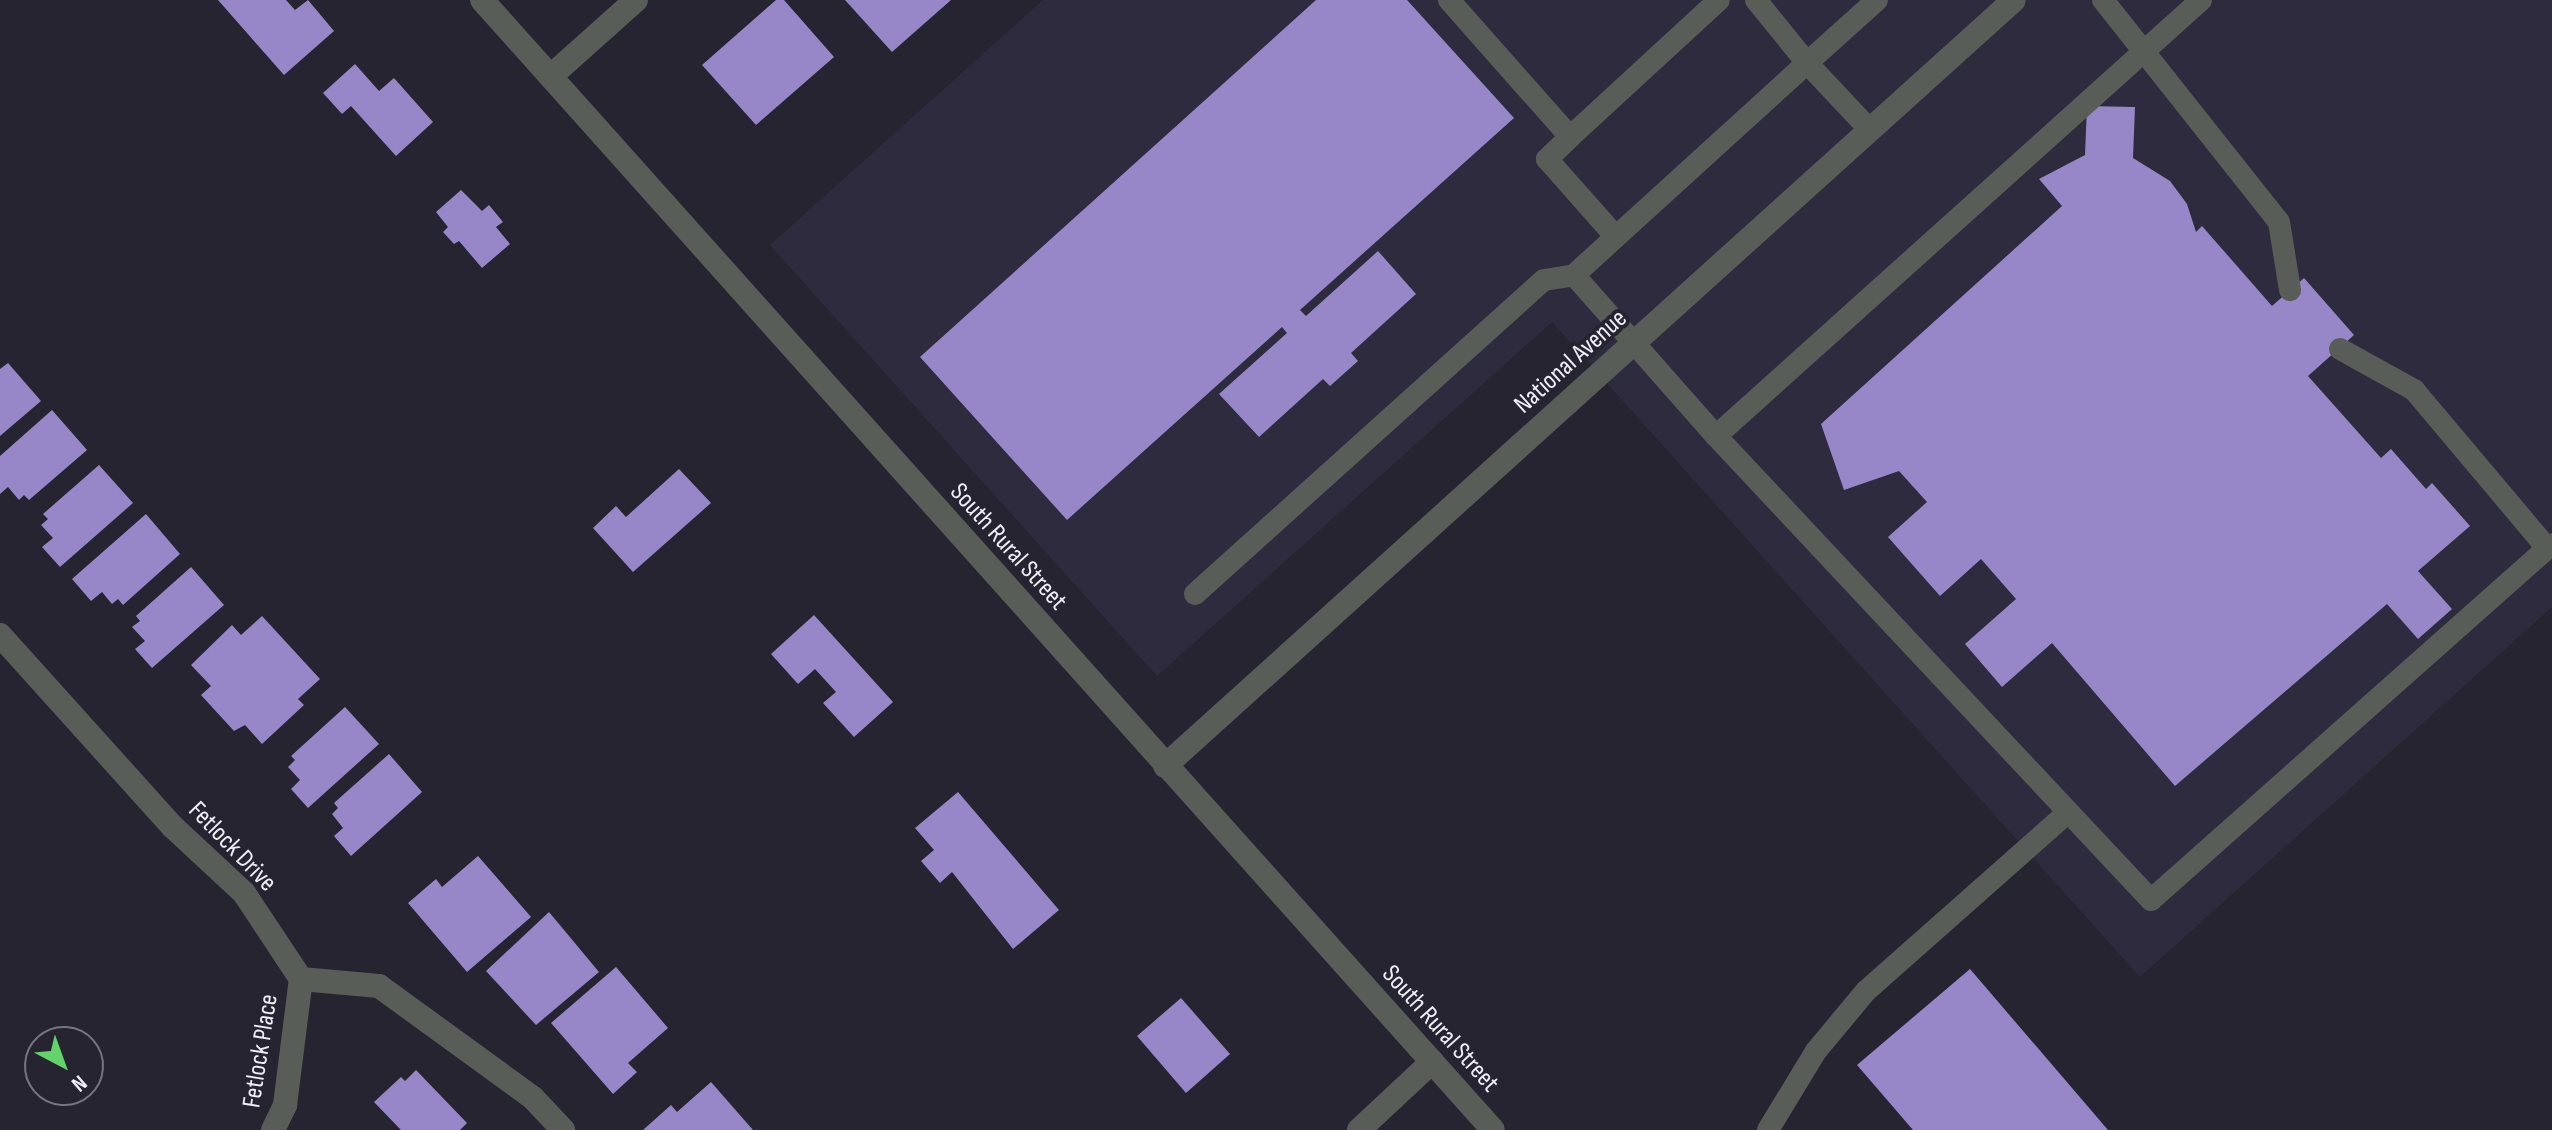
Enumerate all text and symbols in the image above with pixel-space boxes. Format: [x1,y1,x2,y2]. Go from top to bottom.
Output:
street label: National Avenue [1508,303,1634,421]
street label: South Rural Street [943,477,1073,617]
street label: Fetlock Drive [181,795,283,899]
street label: South Rural Street [1375,959,1505,1099]
street label: Fetlock Place [237,992,285,1110]
north arrow [24,1026,104,1106]
text: N [65,1069,92,1097]

